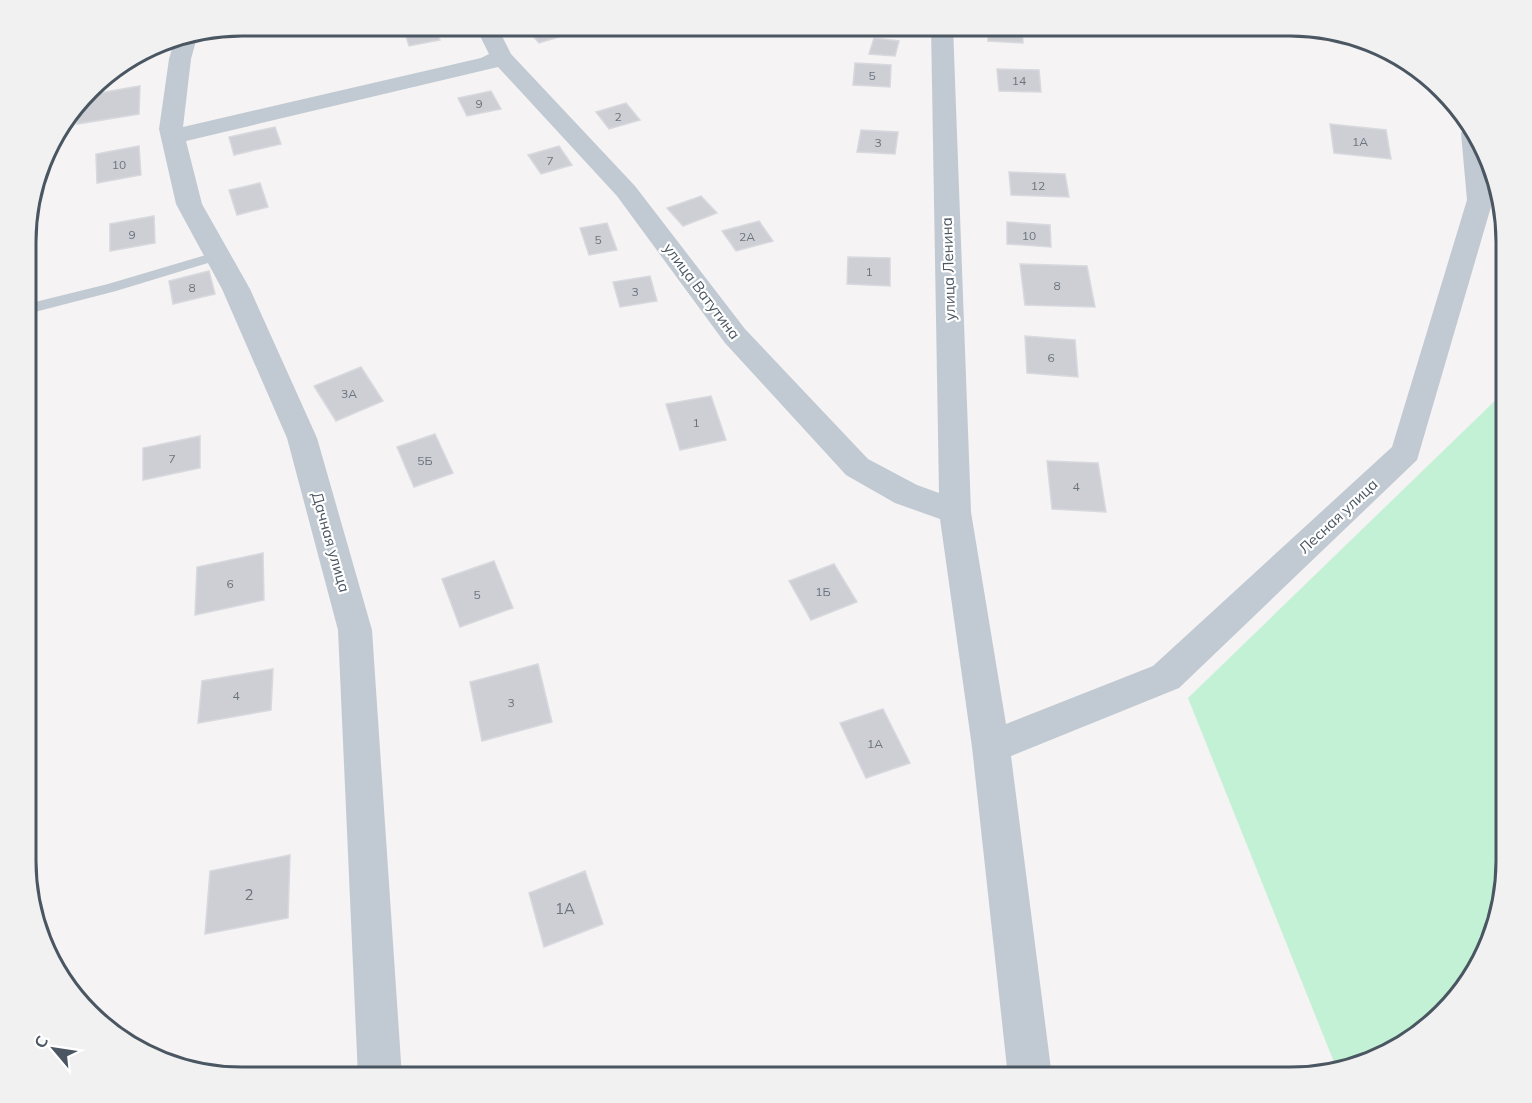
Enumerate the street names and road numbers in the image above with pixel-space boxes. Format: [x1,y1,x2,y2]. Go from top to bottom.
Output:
street label: улица Ленина [937,217,959,321]
street label: улица Ватутина [660,239,744,343]
street label: Лесная улица [1294,475,1382,557]
street label: Дачная улица [308,490,354,594]

